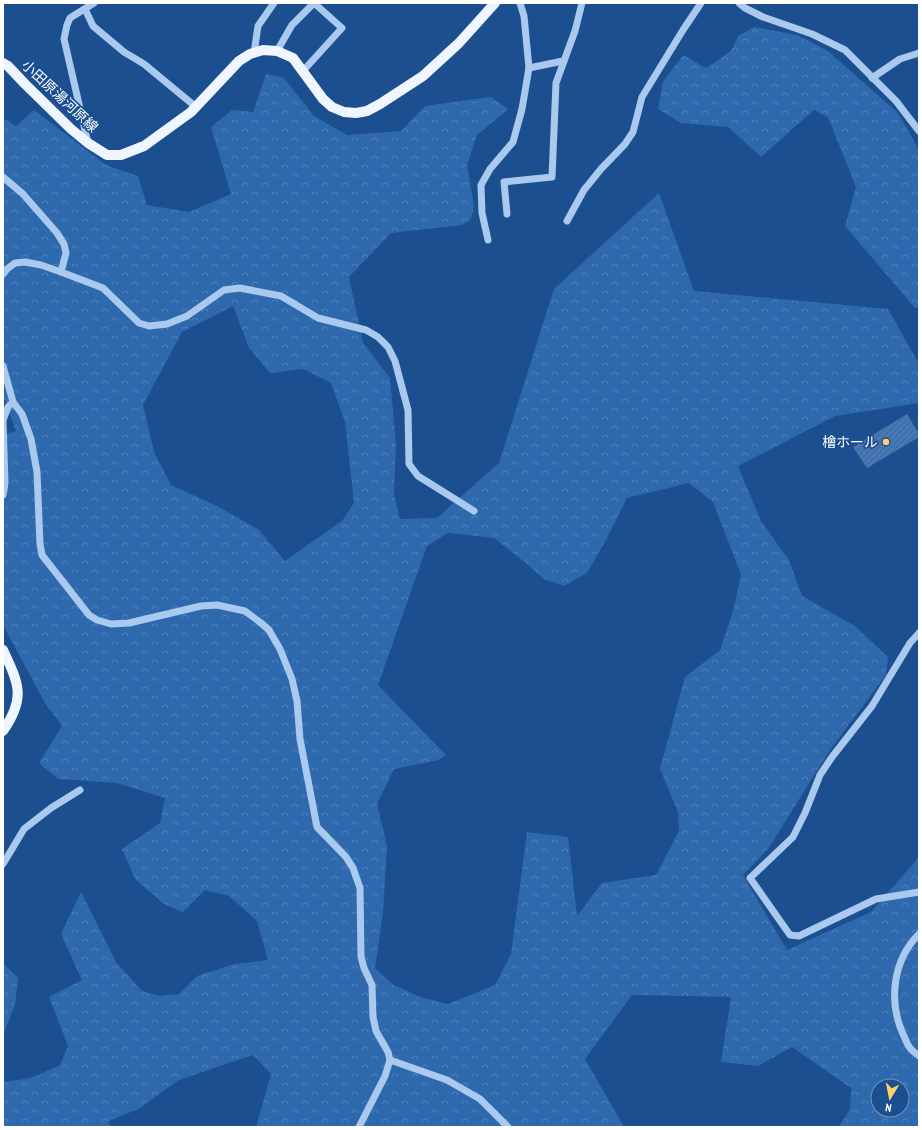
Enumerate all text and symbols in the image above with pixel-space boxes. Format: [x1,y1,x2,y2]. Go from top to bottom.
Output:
street label: 小田原湯河原線 [18,56,102,136]
place label: 檜ホール [822,433,878,451]
marker: 檜ホール [881,437,891,447]
north arrow [870,1078,910,1118]
text: N [884,1100,892,1115]

